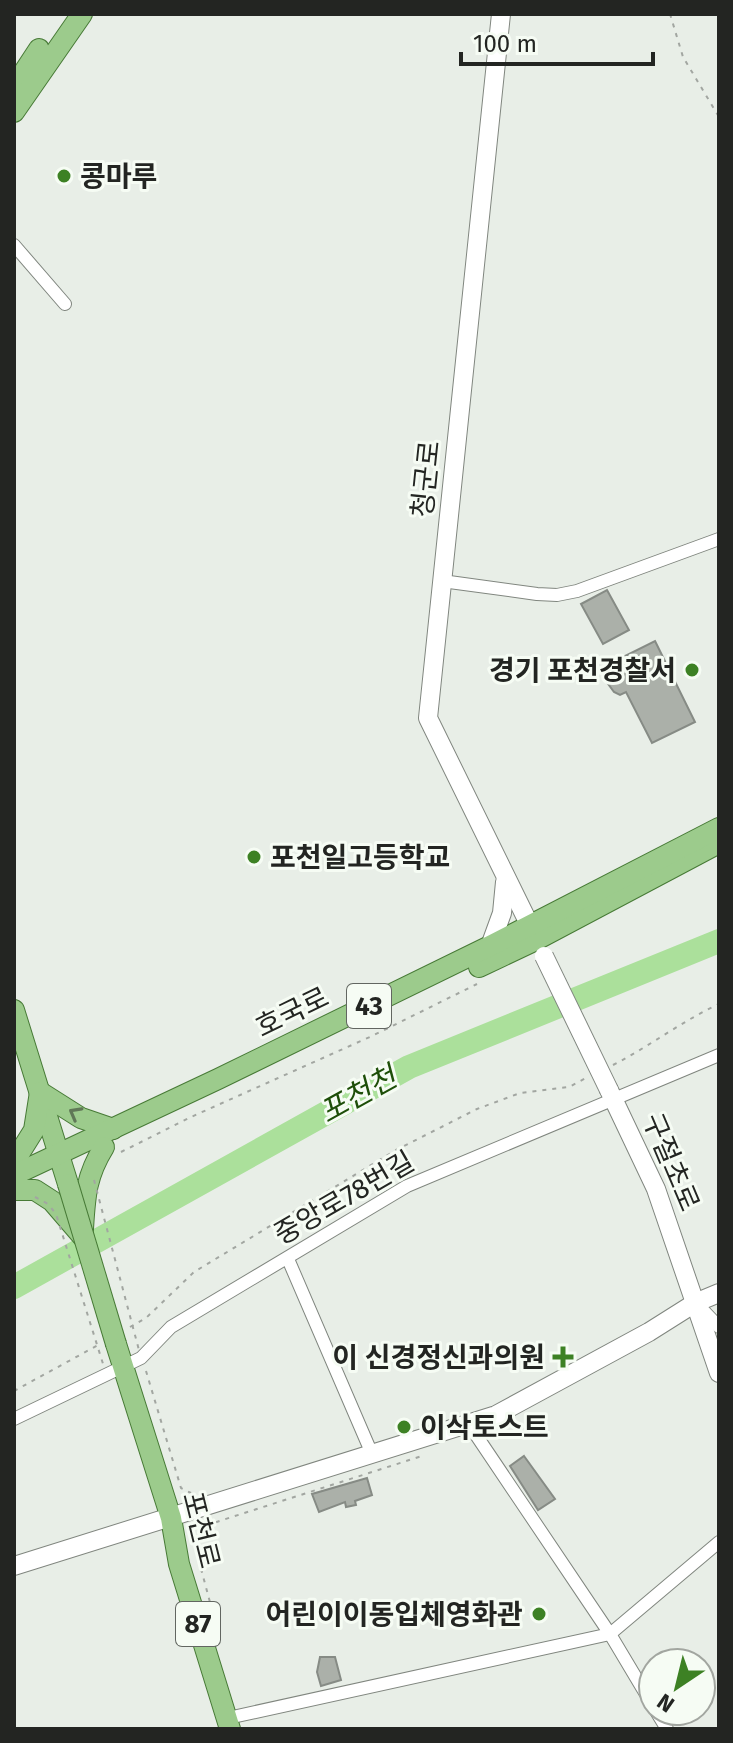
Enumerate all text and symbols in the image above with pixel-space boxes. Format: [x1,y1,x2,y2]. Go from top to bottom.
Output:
scale bar [461,16,653,66]
text: 100 m [473,30,537,58]
place label: 콩마루 [80,160,157,193]
marker: 콩마루 [55,167,73,185]
street label: 청군로 [406,439,446,519]
place label: 경기 포천경찰서 [489,654,676,687]
marker: 경기 포천경찰서 [683,661,701,679]
place label: 포천일고등학교 [270,841,450,874]
marker: 포천일고등학교 [245,848,263,866]
street label: 호국로 [250,980,334,1044]
road number: 43 [347,984,391,1028]
water label: 포천천 [313,1058,406,1131]
one-way arrow [69,1108,84,1123]
street label: 구절초로 [636,1108,706,1216]
street label: 중앙로78번길 [268,1145,420,1251]
place label: 이 신경정신과의원 [332,1341,545,1374]
marker: 이 신경정신과의원 [552,1346,574,1368]
place label: 이삭토스트 [420,1411,549,1444]
marker: 이삭토스트 [395,1418,413,1436]
street label: 포천로 [176,1489,226,1571]
place label: 어린이이동입체영화관 [265,1598,523,1631]
road number: 87 [176,1602,220,1646]
marker: 어린이이동입체영화관 [530,1605,548,1623]
north arrow [637,1647,717,1727]
text: N [652,1688,680,1718]

